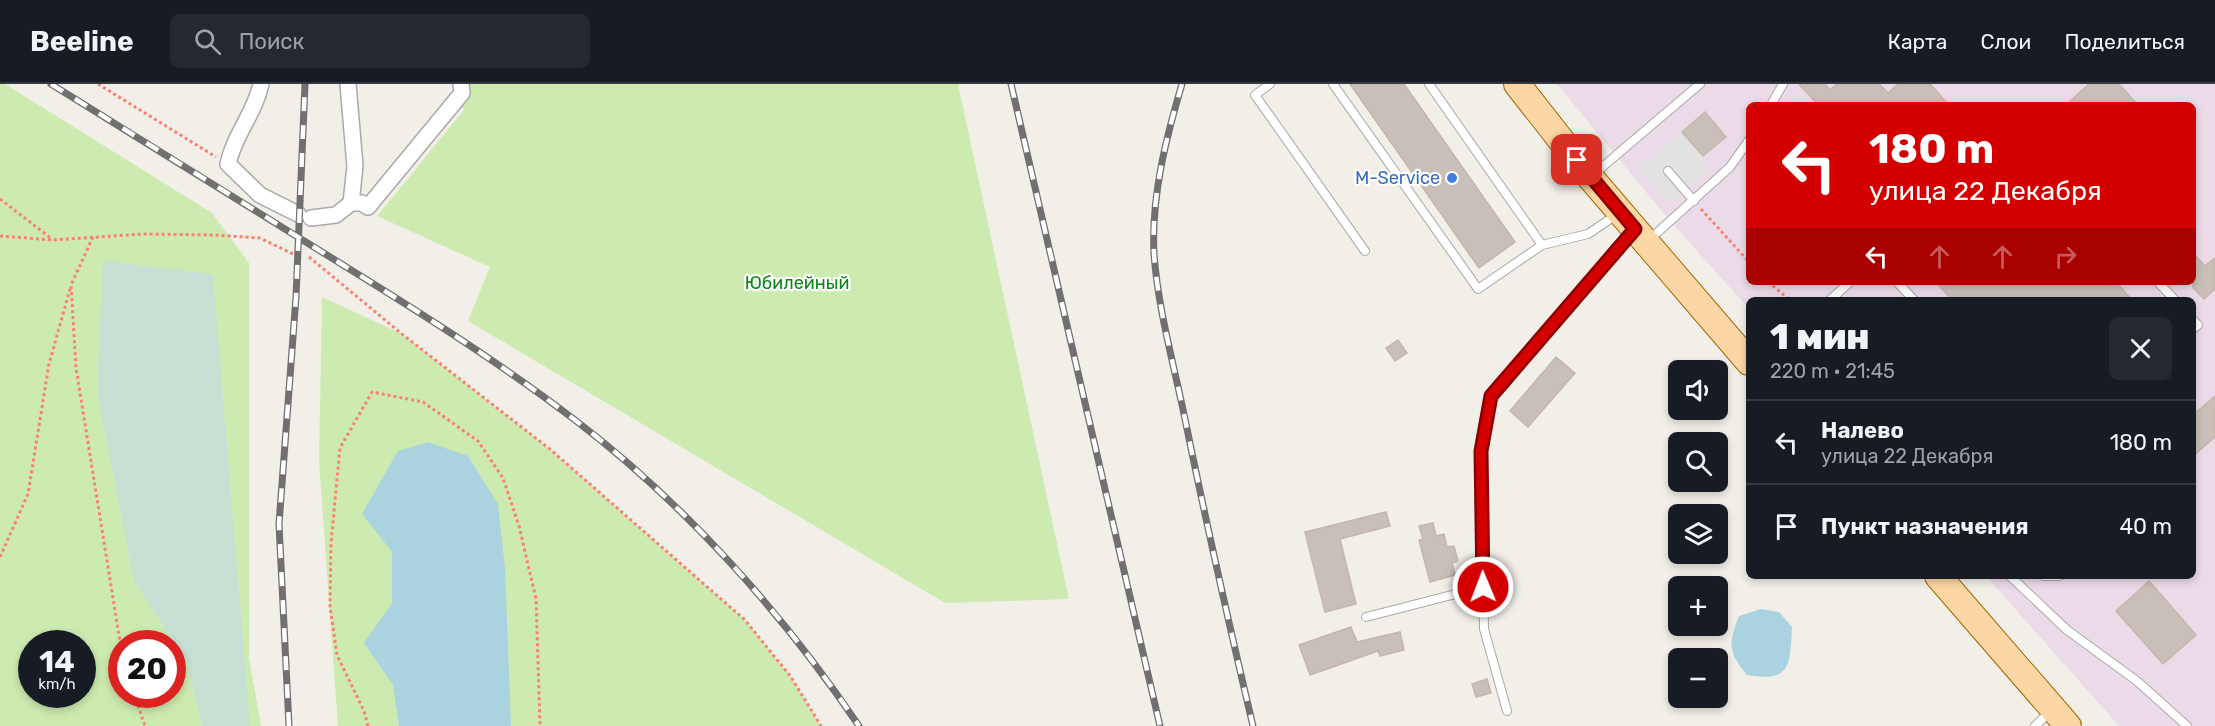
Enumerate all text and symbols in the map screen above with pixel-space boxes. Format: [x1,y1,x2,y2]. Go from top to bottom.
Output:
search box [170,14,590,68]
text: Beeline [30,25,134,58]
icon: search [191,25,224,58]
text: Поиск [239,28,304,55]
text: Карта [1887,29,1947,54]
text: Слои [1980,29,2031,54]
text: Поделиться [2064,29,2185,54]
text: 180 m [1869,124,1994,174]
icon: left [1770,126,1848,204]
pin [1551,134,1602,185]
icon: arrive [1560,143,1593,176]
place label: M-Service [1355,167,1440,189]
marker: M-Service [1445,171,1459,185]
text: улица 22 Декабря [1869,175,2102,207]
icon: left [1860,240,1893,273]
icon: ahead [1923,240,1956,273]
icon: ahead [1986,240,2019,273]
icon: right [2049,240,2082,273]
park label: Юбилейный [745,272,849,294]
text: 1 мин [1770,315,1870,358]
button: close [2109,317,2172,380]
text: 220 m · 21:45 [1770,359,1895,383]
map controls [1668,360,1728,708]
button: sound [1668,360,1728,420]
text: Налево [1821,417,1904,444]
icon: left [1770,426,1803,459]
text: 180 m [2110,429,2172,456]
button: search [1668,432,1728,492]
text: улица 22 Декабря [1821,444,1993,468]
button: layers [1668,504,1728,564]
icon: arrive [1770,510,1803,543]
text: Пункт назначения [1821,513,2029,540]
text: 40 m [2119,513,2172,540]
position arrow [1451,555,1515,619]
button: + [1668,576,1728,636]
speed limit sign: 20 [108,630,186,708]
text: 14 [39,644,75,680]
button: − [1668,648,1728,708]
text: km/h [38,675,76,693]

